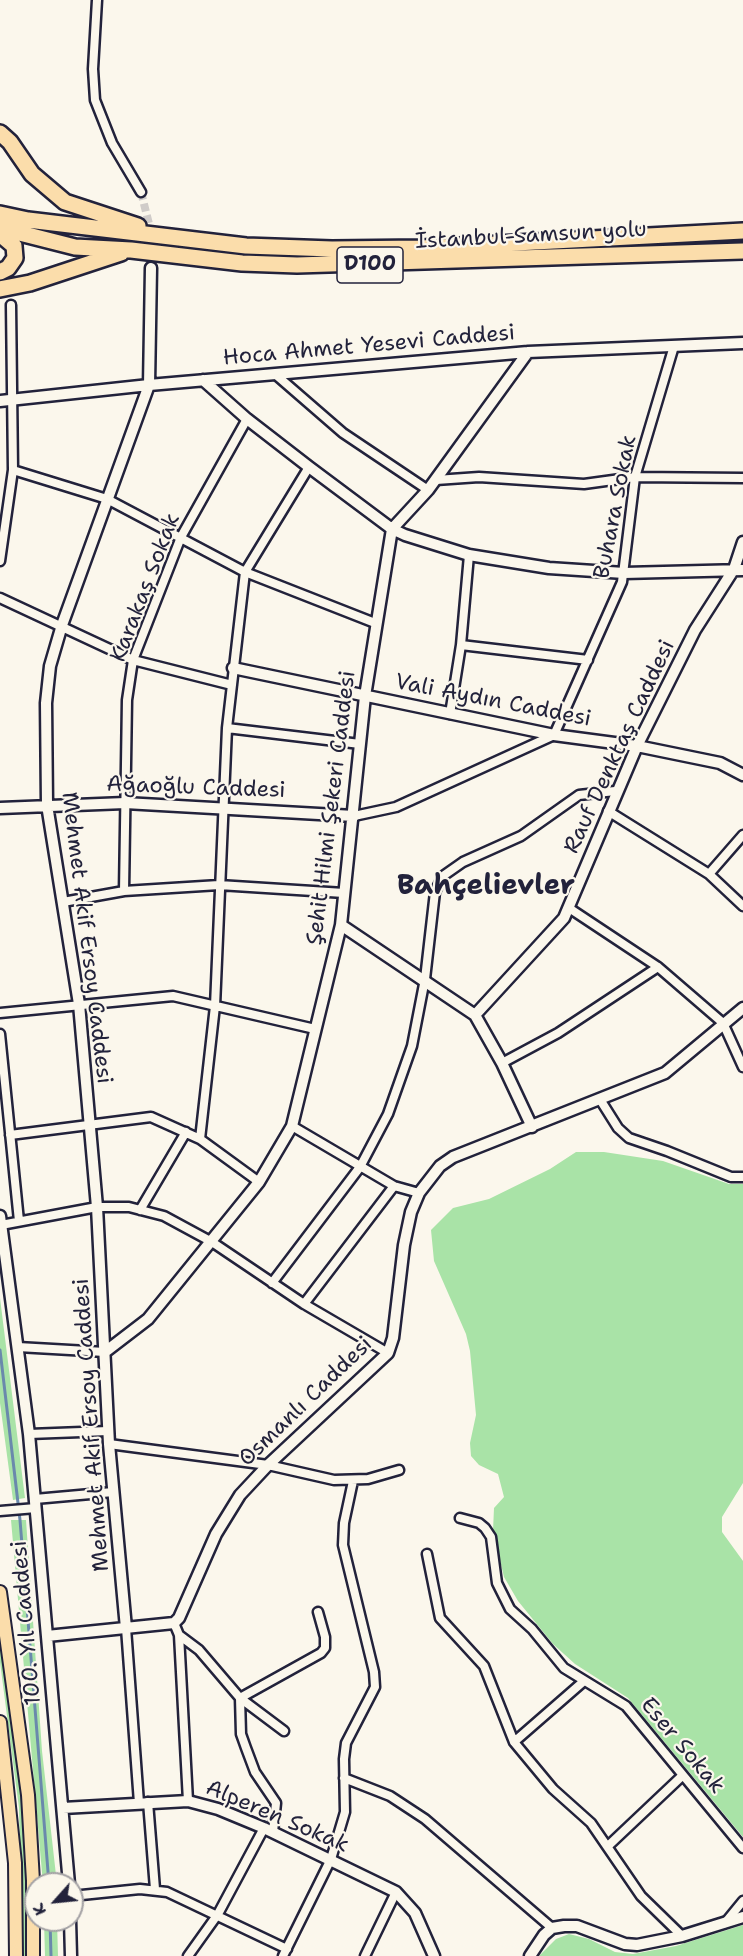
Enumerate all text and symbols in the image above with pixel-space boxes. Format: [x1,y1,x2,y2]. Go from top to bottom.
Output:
street label: İstanbul-Samsun yolu [415,217,647,255]
road number: D100 [337,247,403,283]
street label: Hoca Ahmet Yesevi Caddesi [222,320,516,372]
street label: Buhara Sokak [589,433,643,581]
street label: Karakaş Sokak [106,510,186,666]
street label: Rauf Denktaş Caddesi [559,636,681,858]
street label: Şehit Hilmi Şekeri Caddesi [302,669,362,947]
street label: Vali Aydın Caddesi [393,669,593,733]
street label: Ağaoğlu Caddesi [106,772,286,804]
street label: Mehmet Akif Ersoy Caddesi [55,791,117,1085]
district label: Bahçelievler [397,870,575,904]
street label: Mehmet Akif Ersoy Caddesi [69,1277,115,1573]
street label: Osmanlı Caddesi [234,1332,378,1472]
street label: 100. Yıl Caddesi [7,1539,47,1707]
street label: Eser Sokak [634,1693,730,1799]
street label: Alperen Sokak [202,1775,352,1859]
north arrow [24,1872,84,1932]
text: K [27,1900,51,1919]

